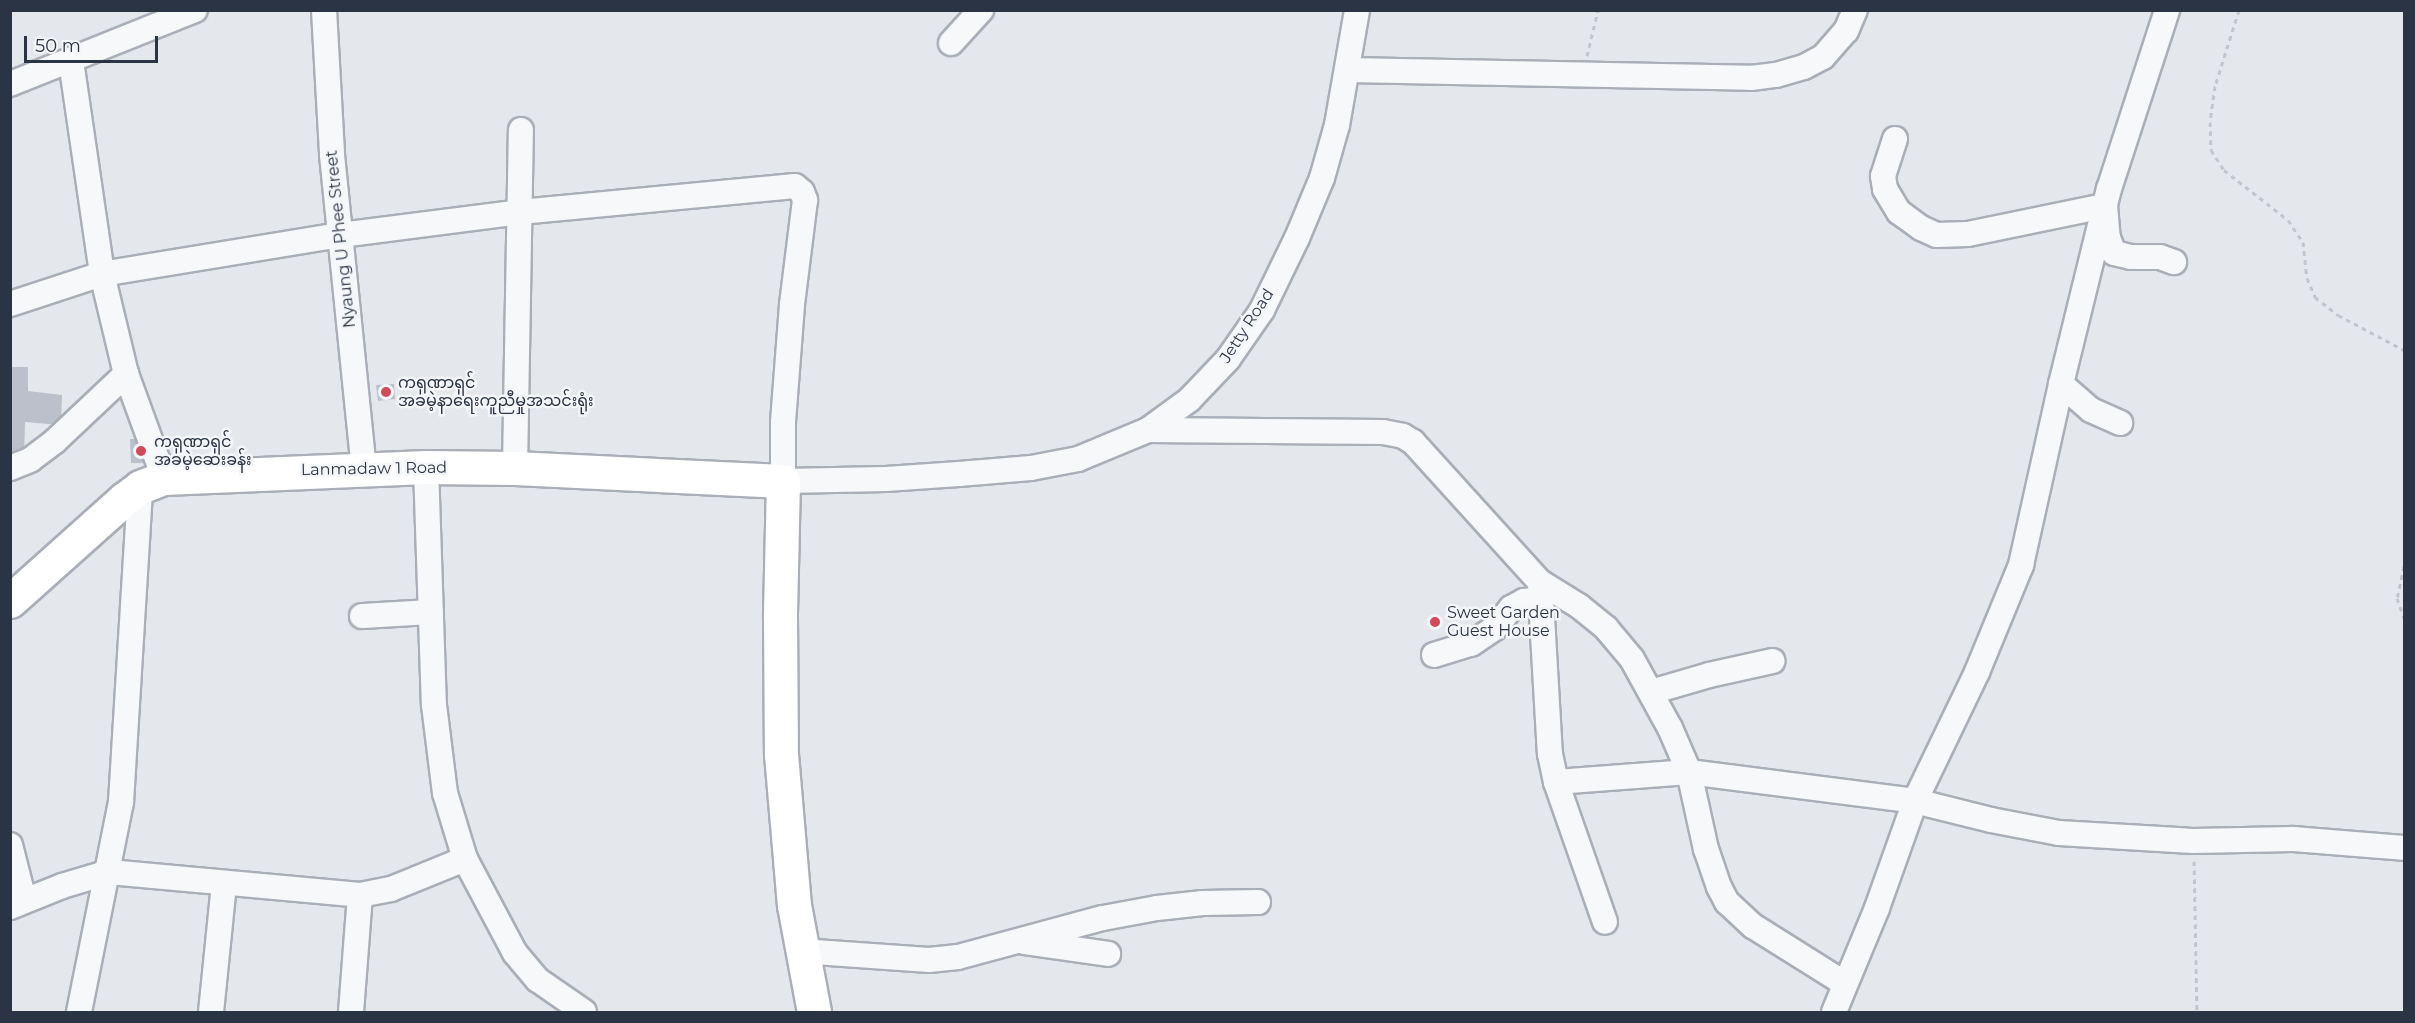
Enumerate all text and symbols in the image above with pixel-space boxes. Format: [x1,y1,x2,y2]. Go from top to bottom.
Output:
scale bar [27,24,160,62]
text: 50 m [35,35,81,57]
street label: Nyaung U Phee Street [322,149,360,329]
street label: Jetty Road [1216,285,1278,367]
place label: ကရုဏာရှင် အခမဲ့နာရေးကူညီမှုအသင်းရုံး [398,373,594,411]
marker: ကရုဏာရှင် အခမဲ့နာရေးကူညီမှုအသင်းရုံး [379,385,393,399]
place label: ကရုဏာရှင် အခမဲ့ဆေးခန်း [154,432,252,470]
marker: ကရုဏာရှင် အခမဲ့ဆေးခန်း [132,442,150,460]
street label: Lanmadaw 1 Road [301,458,447,480]
place label: Sweet Garden Guest House [1447,603,1560,641]
marker: Sweet Garden Guest House [1428,615,1442,629]

